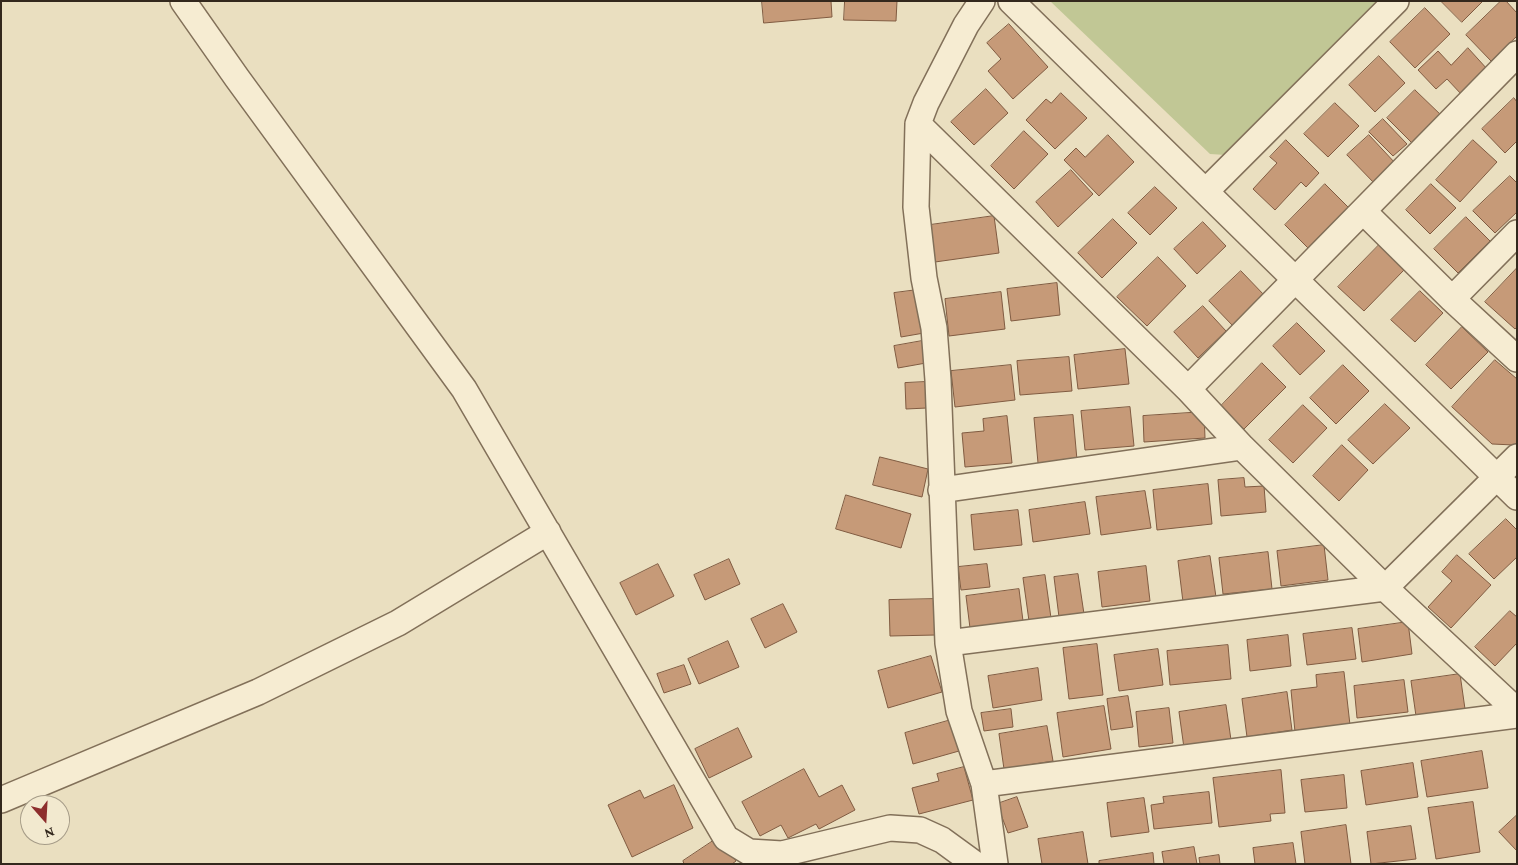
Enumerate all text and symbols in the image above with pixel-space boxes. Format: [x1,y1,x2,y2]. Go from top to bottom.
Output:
north arrow [20,795,70,845]
text: N [42,824,57,842]

